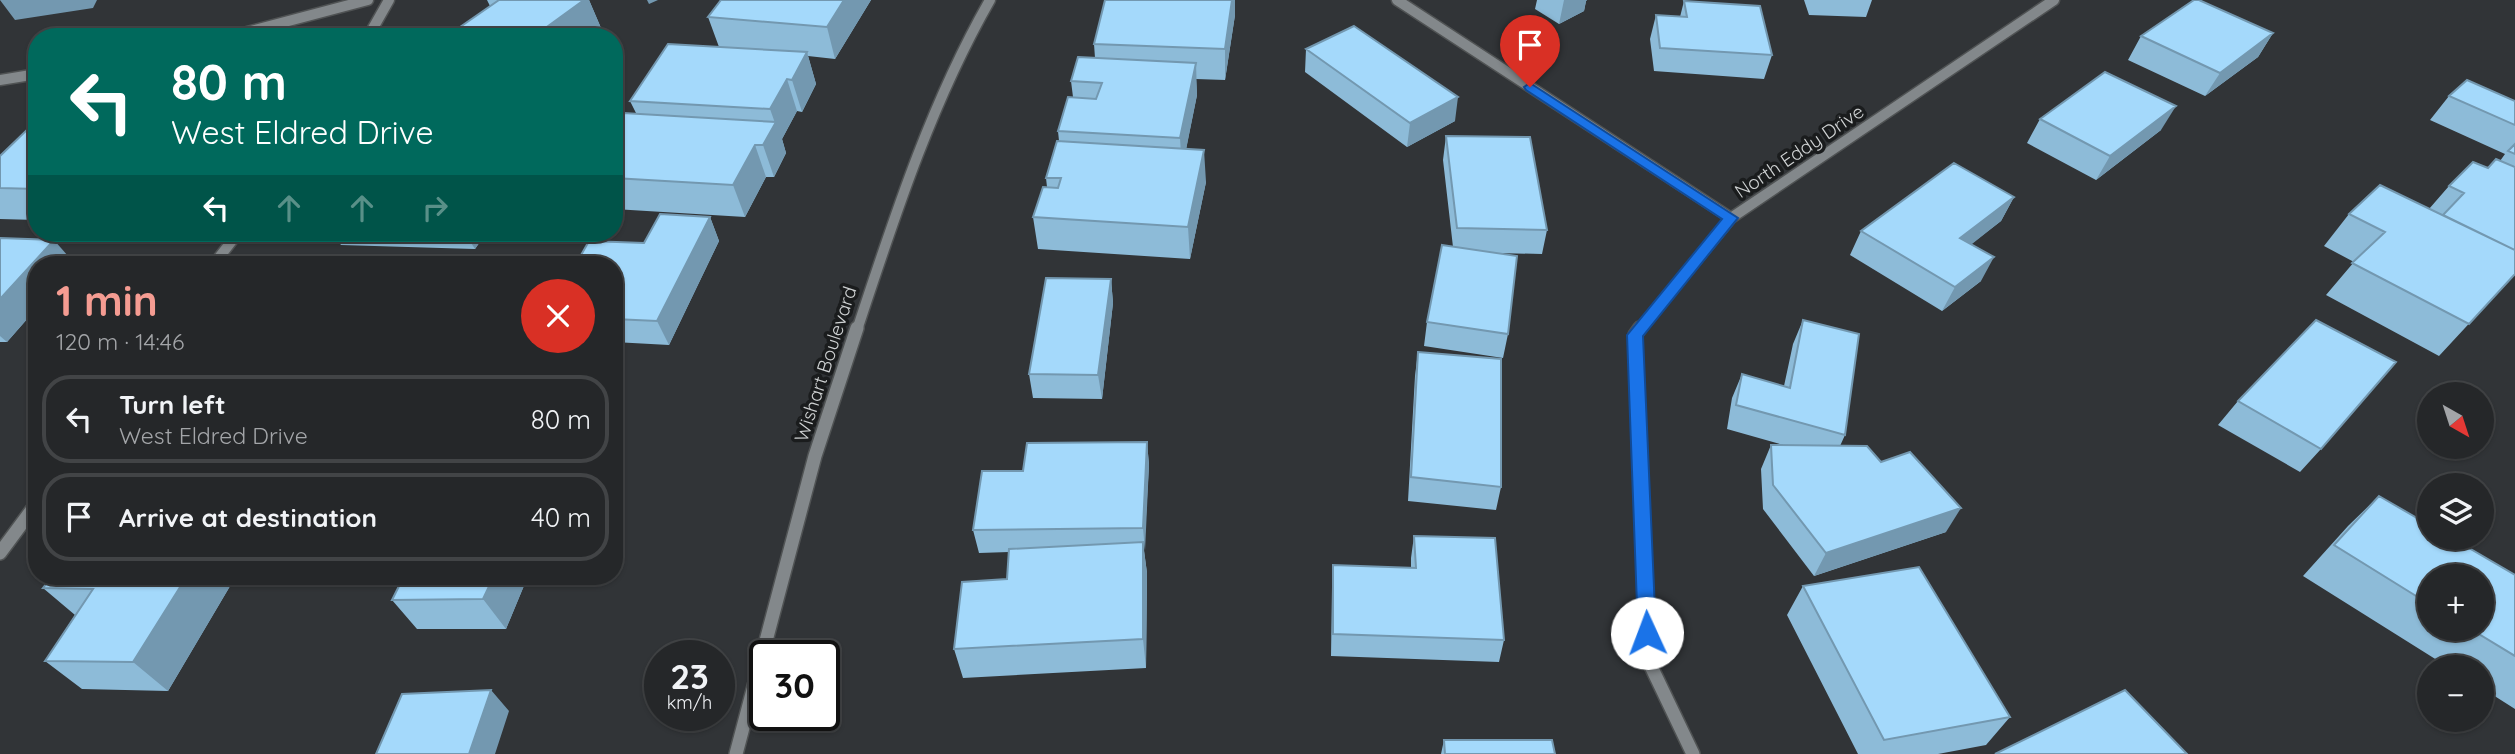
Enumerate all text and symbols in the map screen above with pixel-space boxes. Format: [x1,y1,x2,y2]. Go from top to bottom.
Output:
pin [1500,15,1560,87]
icon: arrive [1511,26,1549,64]
text: 80 m [171,51,287,112]
icon: left [56,56,147,147]
street label: North Eddy Drive [1730,99,1868,203]
text: West Eldred Drive [171,112,434,152]
icon: left [197,189,235,227]
icon: ahead [270,189,308,227]
icon: ahead [343,189,381,227]
icon: right [416,189,454,227]
text: 1 min [56,274,158,327]
button: close [521,279,595,353]
street label: Wishart Boulevard [789,283,861,445]
text: 120 m · 14:46 [56,327,184,356]
north arrow [2417,382,2494,458]
map controls [2417,382,2494,732]
text: Turn left [119,388,226,421]
icon: left [60,400,98,438]
text: 80 m [531,403,591,436]
text: West Eldred Drive [119,421,308,450]
button: layers [2417,473,2494,550]
icon: arrive [60,498,98,536]
text: Arrive at destination [119,501,377,534]
text: 40 m [531,501,591,534]
button: + [2417,564,2494,641]
position arrow [1610,596,1684,670]
speed limit sign: 30 [749,640,840,731]
text: 23 [670,654,709,698]
button: − [2417,655,2494,732]
text: km/h [667,691,712,714]

